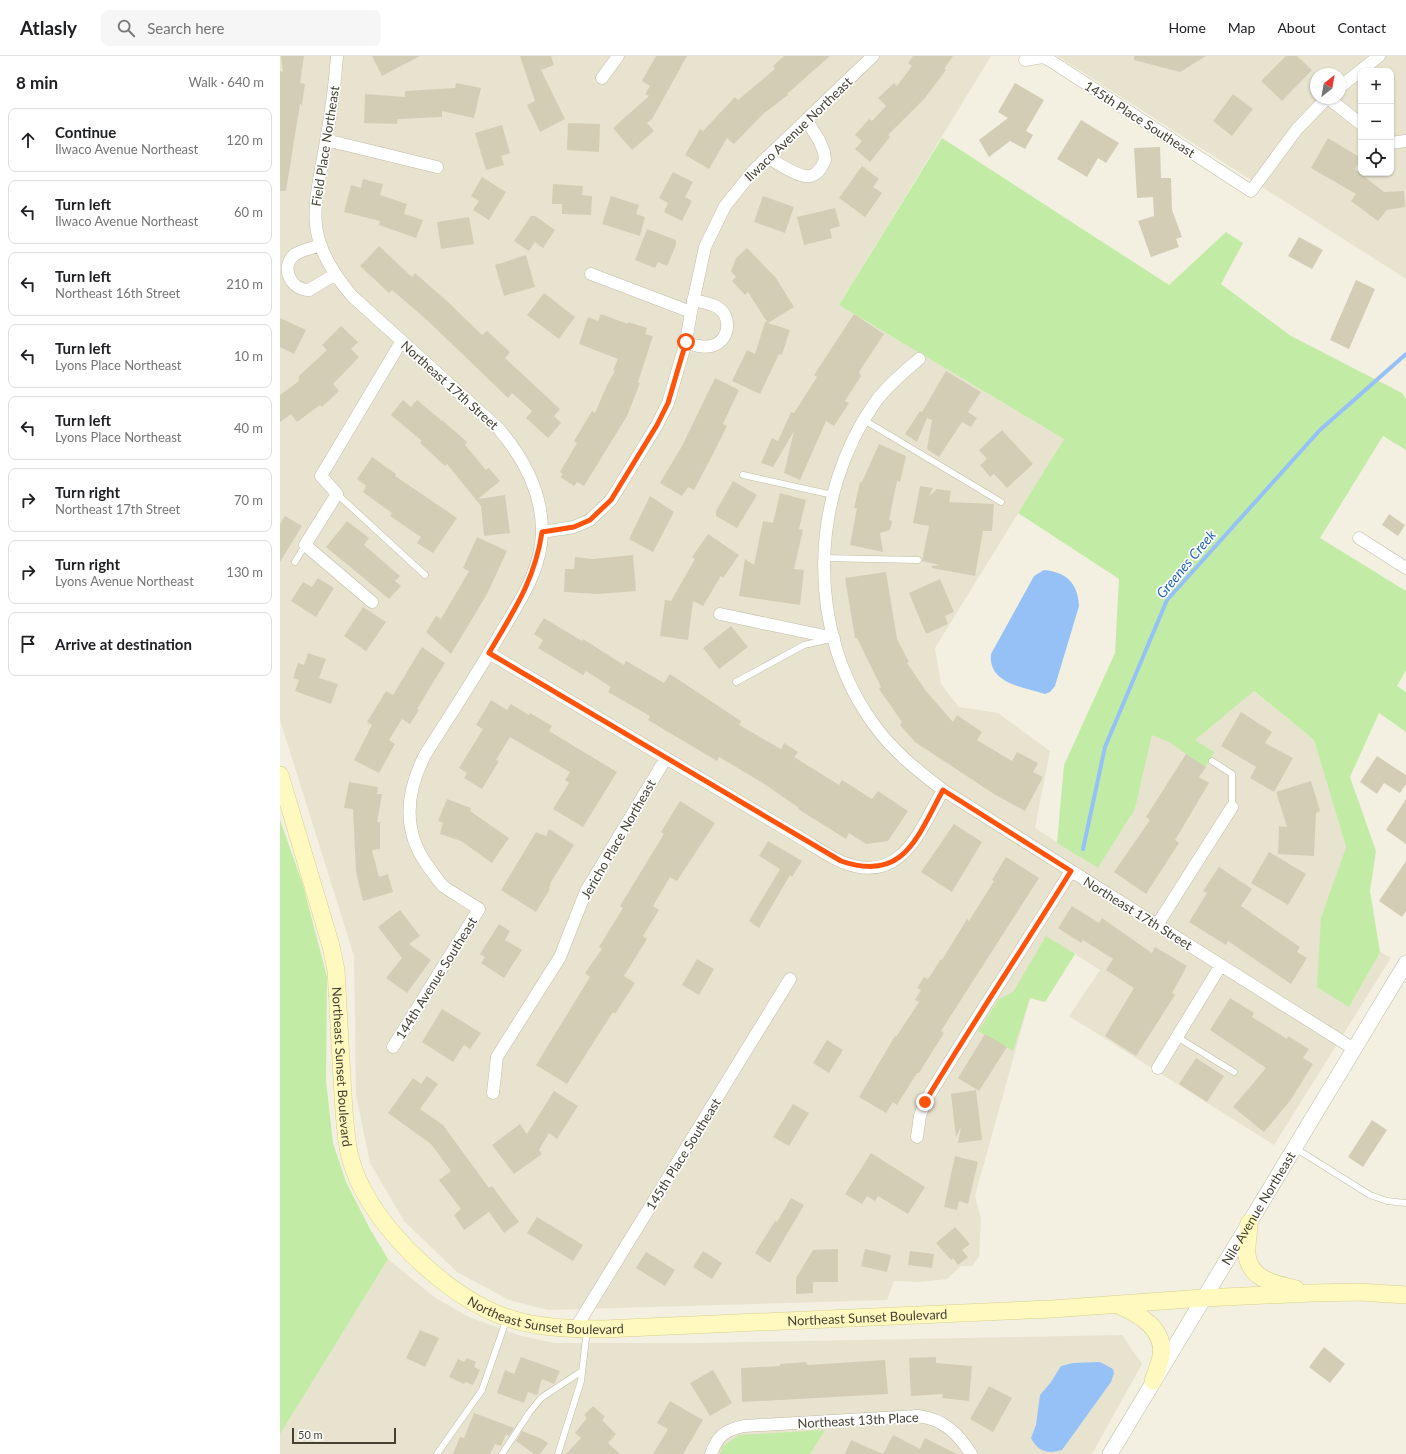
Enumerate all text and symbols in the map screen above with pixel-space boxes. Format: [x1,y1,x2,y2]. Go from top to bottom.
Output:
search box [101,10,381,46]
text: Atlasly [20,16,77,39]
icon: search [115,17,137,39]
text: Search here [147,19,225,37]
text: Home [1168,19,1206,36]
text: Map [1228,19,1255,36]
text: About [1277,19,1315,36]
text: Contact [1337,19,1386,36]
north arrow [1310,68,1346,104]
map controls [1358,68,1394,176]
button: + [1358,68,1394,104]
text: 8 min [16,72,58,93]
street label: Ilwaco Avenue Northeast [741,73,855,185]
text: Walk · 640 m [188,74,264,90]
street label: 145th Place Southeast [1082,77,1199,161]
street label: Field Place Northeast [308,84,342,207]
button: − [1358,104,1394,140]
text: Continue [55,123,116,141]
icon: ahead [17,129,39,151]
text: 120 m [226,132,263,148]
button: locate [1358,140,1394,176]
text: Ilwaco Avenue Northeast [55,141,198,157]
text: Turn left [55,195,111,213]
icon: left [17,201,39,223]
text: 60 m [234,204,263,220]
text: Ilwaco Avenue Northeast [55,213,198,229]
text: Turn left [55,267,111,285]
icon: left [17,273,39,295]
text: 210 m [226,276,263,292]
text: Northeast 16th Street [55,285,180,301]
route start [677,333,695,351]
street label: Northeast 17th Street [398,337,502,433]
text: Turn left [55,339,111,357]
icon: left [17,345,39,367]
text: 10 m [234,348,263,364]
text: Lyons Place Northeast [55,357,182,373]
text: Turn left [55,411,111,429]
icon: left [17,417,39,439]
text: 40 m [234,420,263,436]
text: Lyons Place Northeast [55,429,182,445]
text: Turn right [55,483,120,501]
icon: right [17,489,39,511]
text: 70 m [234,492,263,508]
text: Northeast 17th Street [55,501,180,517]
water label: Greenes Creek [1152,526,1219,601]
text: Turn right [55,555,120,573]
icon: right [17,561,39,583]
text: 130 m [226,564,263,580]
text: Lyons Avenue Northeast [55,573,194,589]
icon: arrive [17,633,39,655]
text: Arrive at destination [55,635,192,653]
street label: Jericho Place Northeast [577,776,659,901]
street label: Northeast 17th Street [1081,873,1196,953]
street label: 144th Avenue Southeast [392,914,480,1042]
street label: Northeast Sunset Boulevard [329,986,356,1148]
route end [916,1093,934,1111]
street label: 145th Place Southeast [642,1095,724,1213]
street label: Nile Avenue Northeast [1218,1148,1299,1268]
street label: Northeast Sunset Boulevard [465,1293,624,1337]
street label: Northeast Sunset Boulevard [787,1306,948,1329]
street label: Northeast 13th Place [797,1409,919,1431]
scale bar [292,1426,396,1445]
text: 50 m [298,1428,323,1441]

